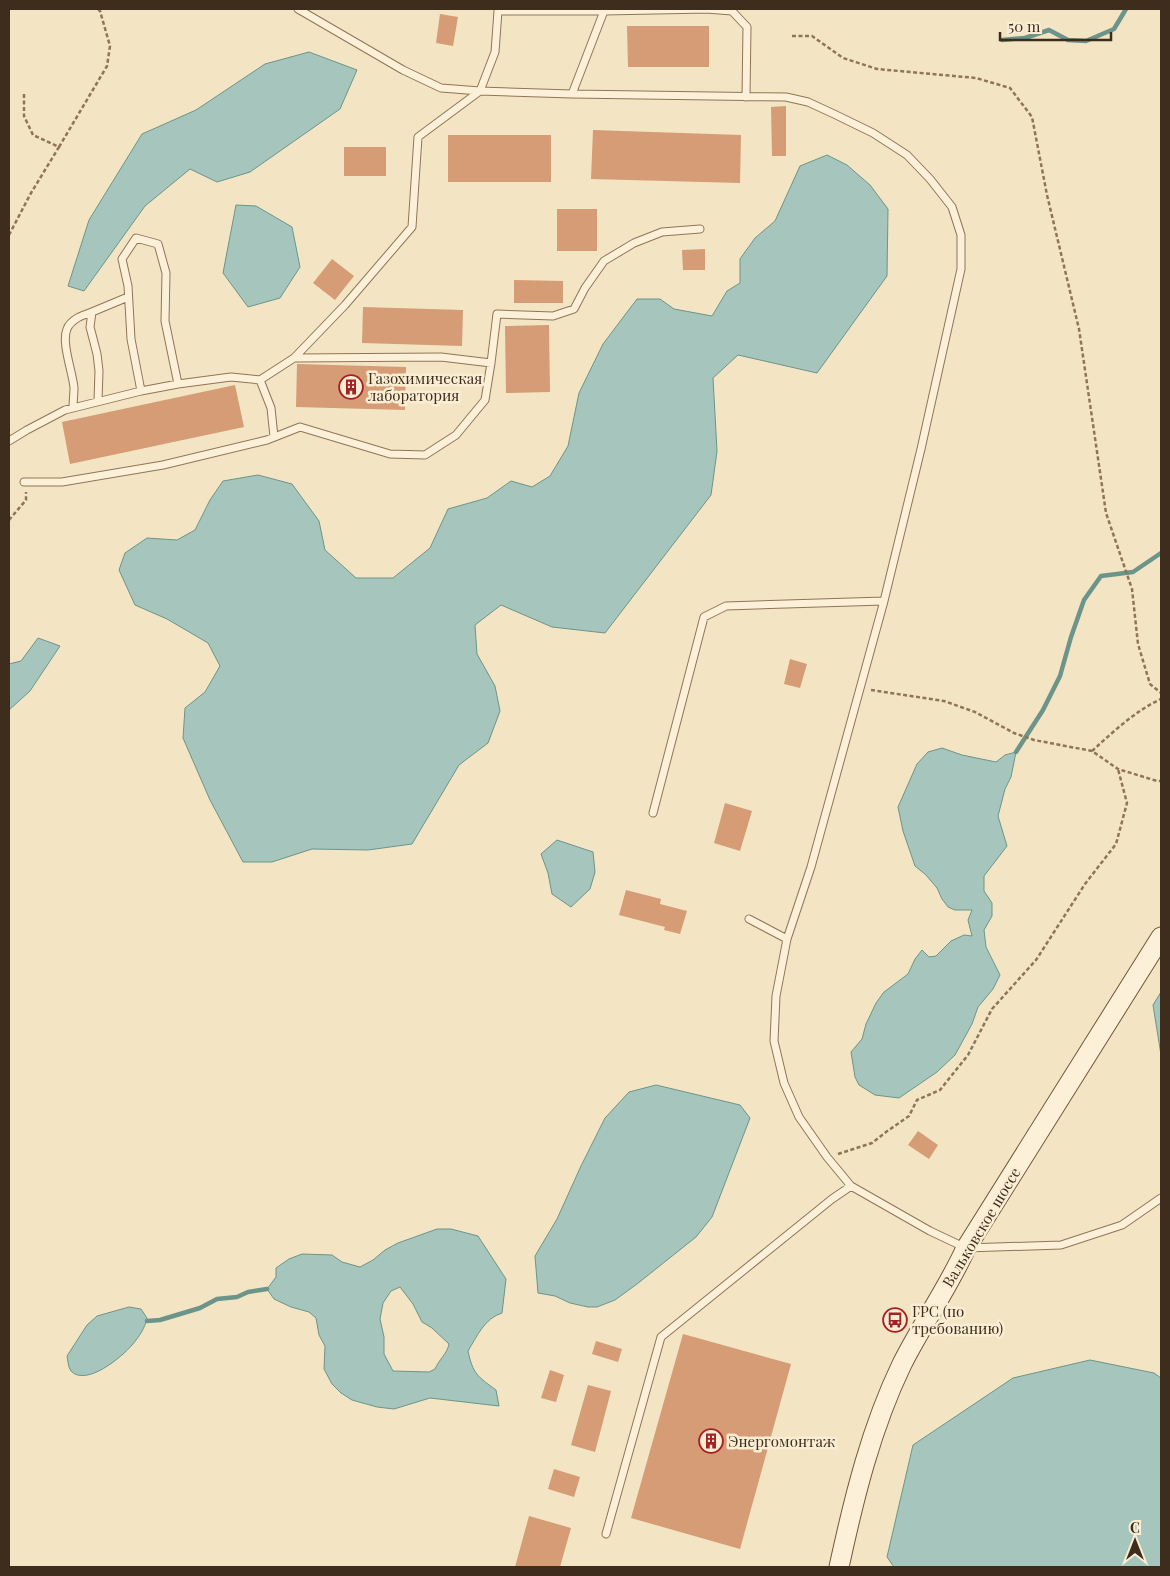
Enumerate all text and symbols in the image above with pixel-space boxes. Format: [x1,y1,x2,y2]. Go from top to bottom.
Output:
scale bar [1000,10,1111,42]
text: 50 m [1008,16,1041,36]
place label: Газохимическая лаборатория [368,368,482,405]
building icon: Газохимическая лаборатория [338,374,364,400]
street label: Вальковское шоссе [937,1164,1025,1290]
place label: ГРС (по требованию) [912,1301,1003,1338]
bus stop icon: ГРС (по требованию) [882,1307,908,1333]
building icon: Энергомонтаж [698,1428,724,1454]
place label: Энергомонтаж [728,1431,836,1451]
north arrow [1110,1516,1160,1566]
text: С [1130,1518,1140,1537]

